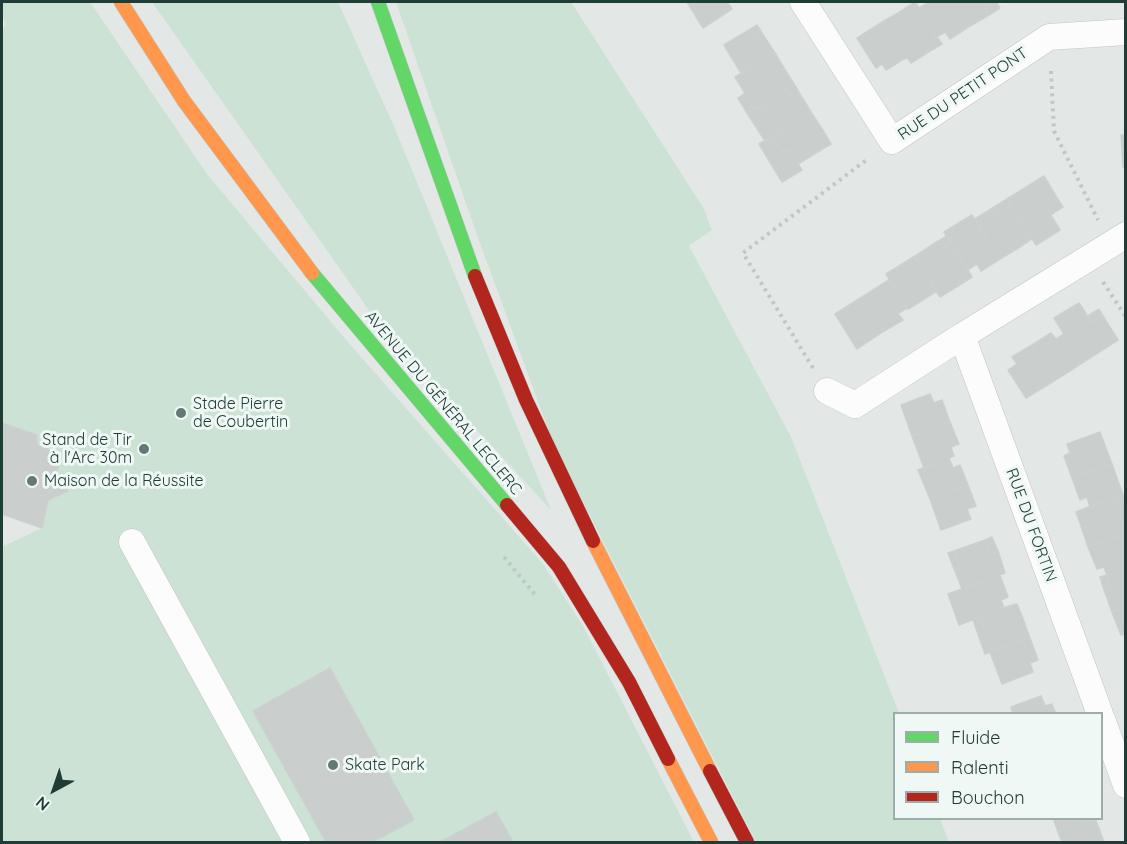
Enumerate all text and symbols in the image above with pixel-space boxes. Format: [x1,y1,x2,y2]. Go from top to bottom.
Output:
street label: RUE DU PETIT PONT [895,43,1031,145]
street label: AVENUE DU GÉNÉRAL LECLERC [360,307,526,499]
place label: Stade Pierre de Coubertin [193,394,288,432]
marker: Stade Pierre de Coubertin [174,406,188,420]
place label: Stand de Tir à l'Arc 30m [42,430,132,468]
marker: Stand de Tir à l'Arc 30m [137,442,151,456]
street label: RUE DU FORTIN [1002,465,1060,585]
place label: Maison de la Réussite [44,471,204,491]
marker: Maison de la Réussite [25,474,39,488]
legend [893,712,1103,820]
text: Fluide [951,726,1000,749]
place label: Skate Park [345,755,425,775]
text: Ralenti [951,756,1009,779]
marker: Skate Park [326,758,340,772]
north arrow [24,760,84,820]
text: Bouchon [951,786,1025,809]
text: N [32,792,53,815]

